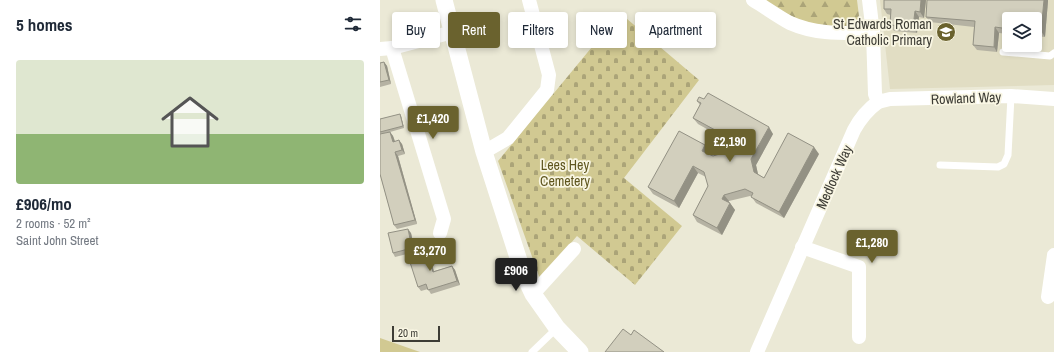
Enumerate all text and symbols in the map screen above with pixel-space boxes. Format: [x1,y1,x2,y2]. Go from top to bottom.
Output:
chip: Buy [392,12,440,48]
chip: Rent [448,12,500,48]
chip: Filters [508,12,568,48]
chip: New [576,12,627,48]
chip: Apartment [635,12,716,48]
map controls [1002,12,1042,52]
button: layers [1002,12,1042,52]
text: 5 homes [16,13,73,36]
icon: filters [342,13,364,35]
place label: St Edwards Roman Catholic Primary [833,15,932,49]
school or university icon: St Edwards Roman Catholic Primary [935,21,957,43]
icon: home [154,86,226,158]
street label: Rowland Way [931,88,1002,108]
pin: £1,420 [400,106,466,140]
text: £1,420 [417,110,449,127]
pin: £2,190 [697,129,763,163]
text: £2,190 [714,133,746,150]
street label: Medlock Way [812,142,856,212]
park label: Lees Hey Cemetery [540,156,590,190]
text: £906/mo [16,192,72,215]
text: 2 rooms · 52 m² [16,215,91,232]
pin: £1,280 [839,230,905,264]
text: Saint John Street [16,232,98,249]
text: £1,280 [856,234,888,251]
pin: £3,270 [397,238,463,272]
text: £3,270 [414,242,446,259]
pin: £906 [492,258,540,292]
text: £906 [504,262,528,279]
scale bar [392,324,440,343]
text: 20 m [398,326,418,340]

